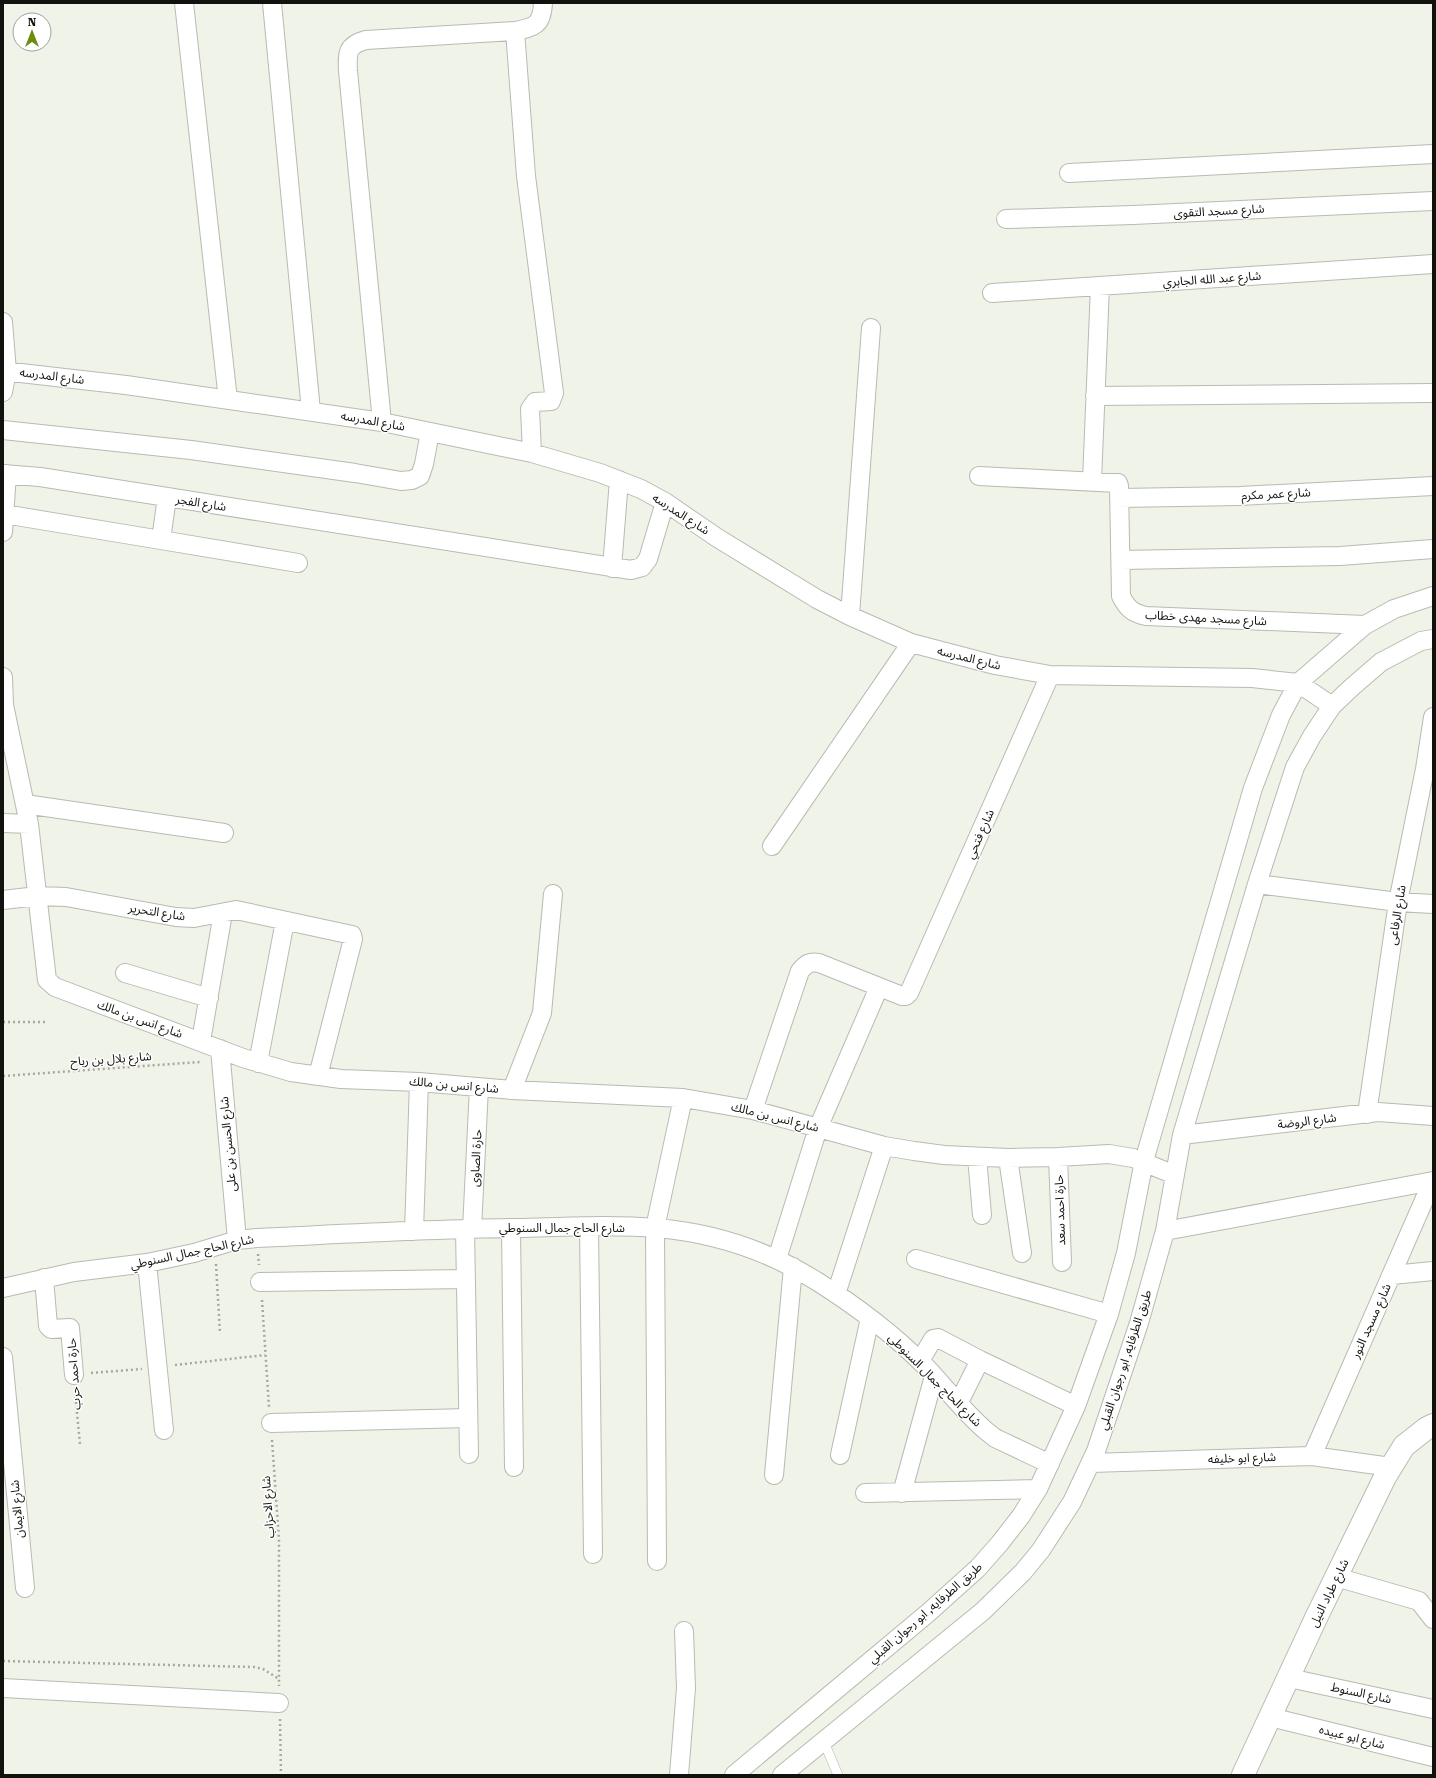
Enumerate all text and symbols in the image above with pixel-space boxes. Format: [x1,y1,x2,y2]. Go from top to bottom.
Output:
north arrow [12,12,52,52]
text: N [28,16,37,29]
street label: شارع مسجد التقوى [1173,202,1265,222]
street label: شارع عبد الله الجابري [1162,269,1262,292]
street label: شارع المدرسه [19,365,85,389]
street label: شارع المدرسه [339,408,406,436]
street label: شارع عمر مكرم [1241,485,1311,505]
street label: شارع المدرسه [649,490,712,539]
street label: شارع الفجر [174,492,227,516]
street label: شارع مسجد مهدى خطاب [1145,608,1267,630]
street label: شارع المدرسه [935,643,1002,675]
street label: شارع فتحي [963,807,1000,862]
street label: شارع الرفاعى [1385,884,1411,946]
street label: شارع التحرير [126,900,186,925]
street label: شارع انس بن مالك [95,997,185,1043]
street label: شارع بلال بن رباح [70,1049,152,1071]
street label: شارع انس بن مالك [408,1074,499,1098]
street label: شارع الحسن بن على [217,1096,241,1192]
street label: شارع انس بن مالك [729,1099,820,1137]
street label: شارع الروضة [1277,1110,1337,1134]
street label: حارة الصاوى [467,1129,485,1187]
street label: حارة احمد سعد [1052,1174,1068,1246]
street label: شارع الحاج جمال السنوطي [499,1221,625,1238]
street label: شارع الحاج جمال السنوطي [129,1232,256,1275]
street label: شارع مسجد النور [1348,1282,1396,1362]
street label: طريق الطرفايه, ابو رجوان القبلي [1096,1288,1157,1433]
street label: شارع الحاج جمال السنوطي [884,1330,985,1431]
street label: حارة احمد حرب [64,1337,84,1411]
street label: شارع ابو خليفه [1208,1450,1276,1468]
street label: شارع الاحزاب [259,1475,279,1539]
street label: شارع الايمان [7,1479,29,1539]
street label: شارع طراد النيل [1306,1557,1353,1630]
street label: طريق الطرفايه, ابو رجوان القبلي [865,1560,987,1668]
street label: شارع السنوط [1329,1680,1393,1708]
street label: شارع ابو عبيده [1317,1722,1386,1754]

